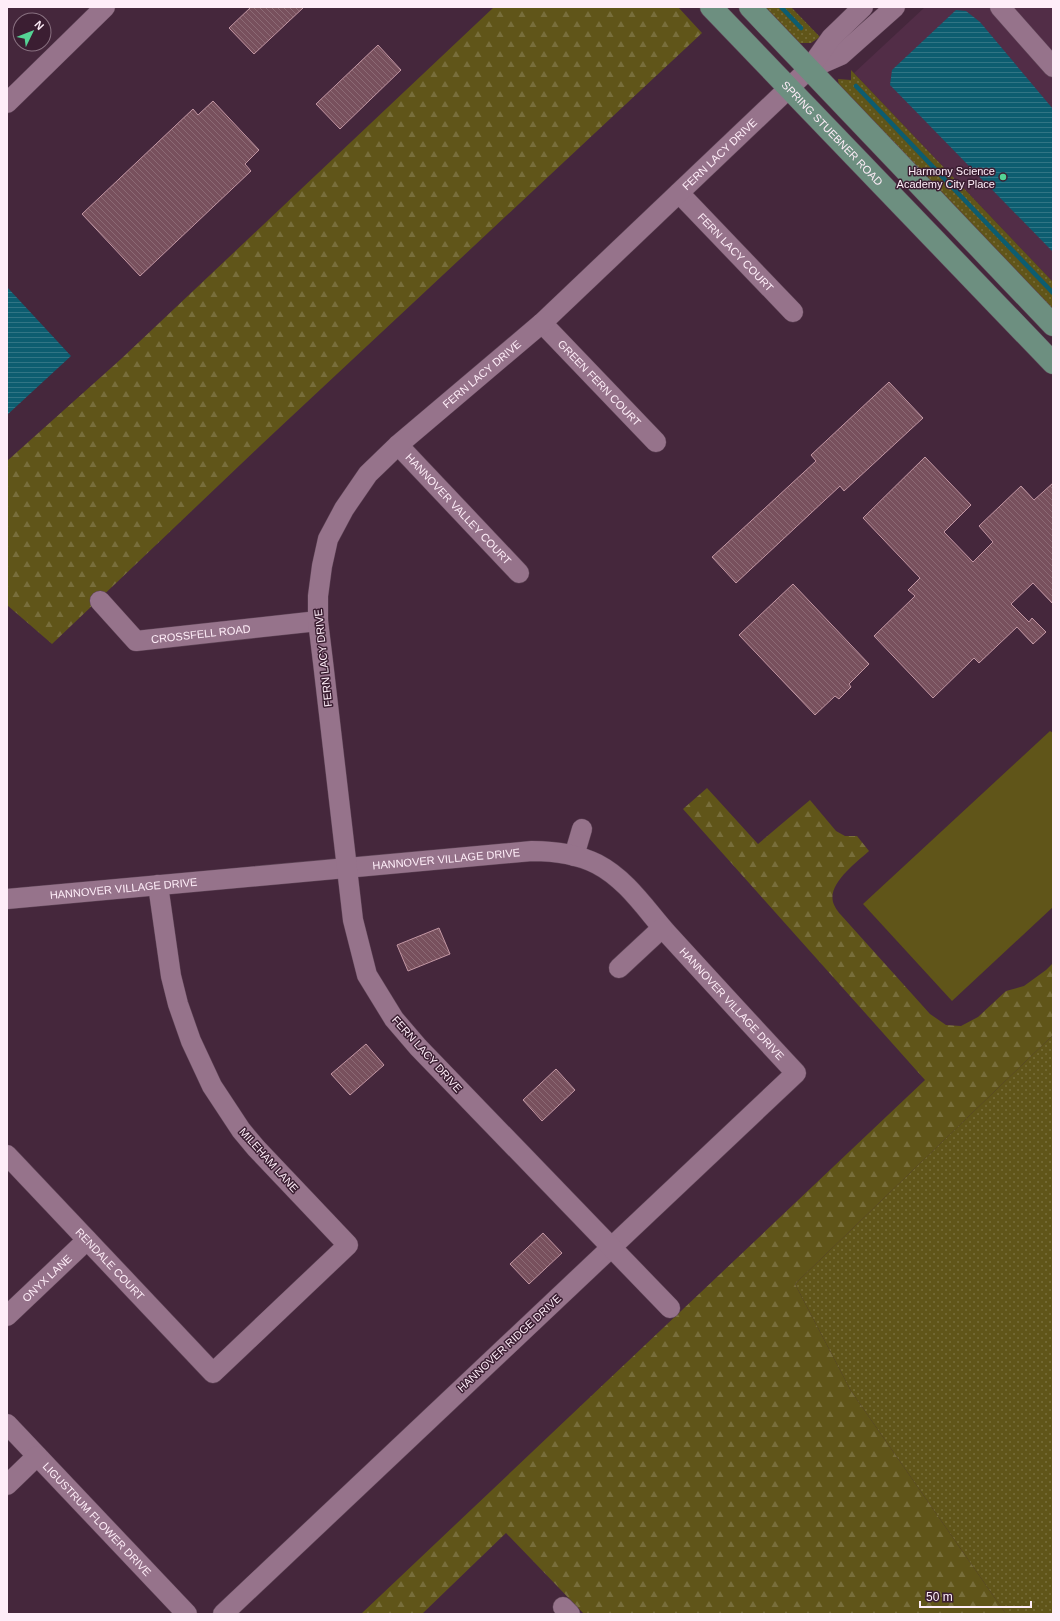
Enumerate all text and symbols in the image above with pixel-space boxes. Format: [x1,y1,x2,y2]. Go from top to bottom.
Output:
north arrow [12,12,52,52]
text: N [32,18,46,32]
street label: SPRING STUEBNER ROAD [779,79,885,188]
street label: FERN LACY DRIVE [680,116,759,192]
place label: Harmony Science Academy City Place [897,165,995,190]
marker: Harmony Science Academy City Place [998,172,1008,182]
street label: FERN LACY COURT [696,211,776,294]
street label: FERN LACY DRIVE [440,338,523,410]
street label: GREEN FERN COURT [556,338,643,429]
street label: HANNOVER VALLEY COURT [403,451,514,567]
street label: FERN LACY DRIVE [312,609,334,707]
street label: CROSSFELL ROAD [150,622,251,645]
street label: HANNOVER VILLAGE DRIVE [372,846,520,872]
street label: HANNOVER VILLAGE DRIVE [49,876,198,901]
street label: HANNOVER VILLAGE DRIVE [677,945,786,1062]
street label: FERN LACY DRIVE [390,1013,464,1095]
street label: MILEHAM LANE [237,1126,301,1194]
street label: RENDALE COURT [73,1226,147,1303]
street label: ONYX LANE [20,1252,74,1304]
street label: HANNOVER RIDGE DRIVE [455,1292,563,1394]
street label: LIGUSTRUM FLOWER DRIVE [41,1460,154,1578]
scale bar [920,1583,1031,1609]
text: 50 m [926,1590,953,1604]

